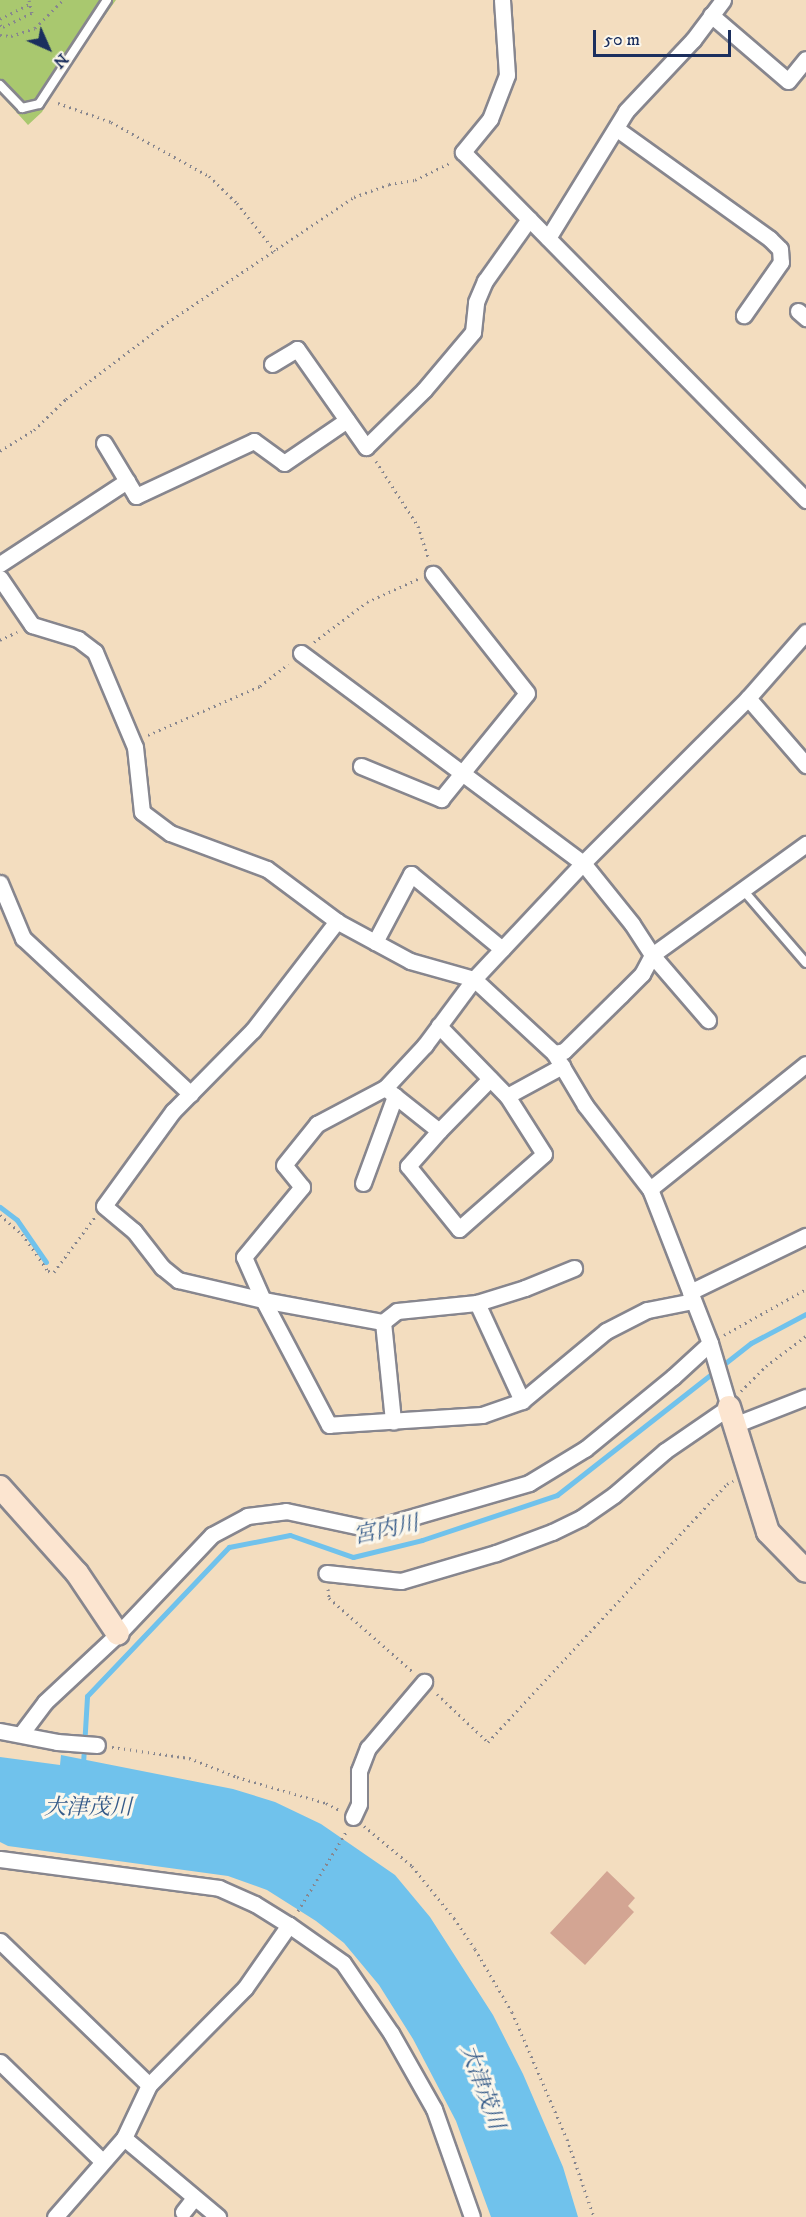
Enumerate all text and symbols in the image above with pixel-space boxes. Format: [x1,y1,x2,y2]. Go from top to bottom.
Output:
north arrow [18,18,78,78]
scale bar [596,18,734,56]
text: 50 m [604,29,640,51]
text: N [49,49,72,72]
water label: 宮内川 [351,1510,421,1550]
water label: 大津茂川 [44,1795,132,1821]
water label: 大津茂川 [455,2041,509,2133]

